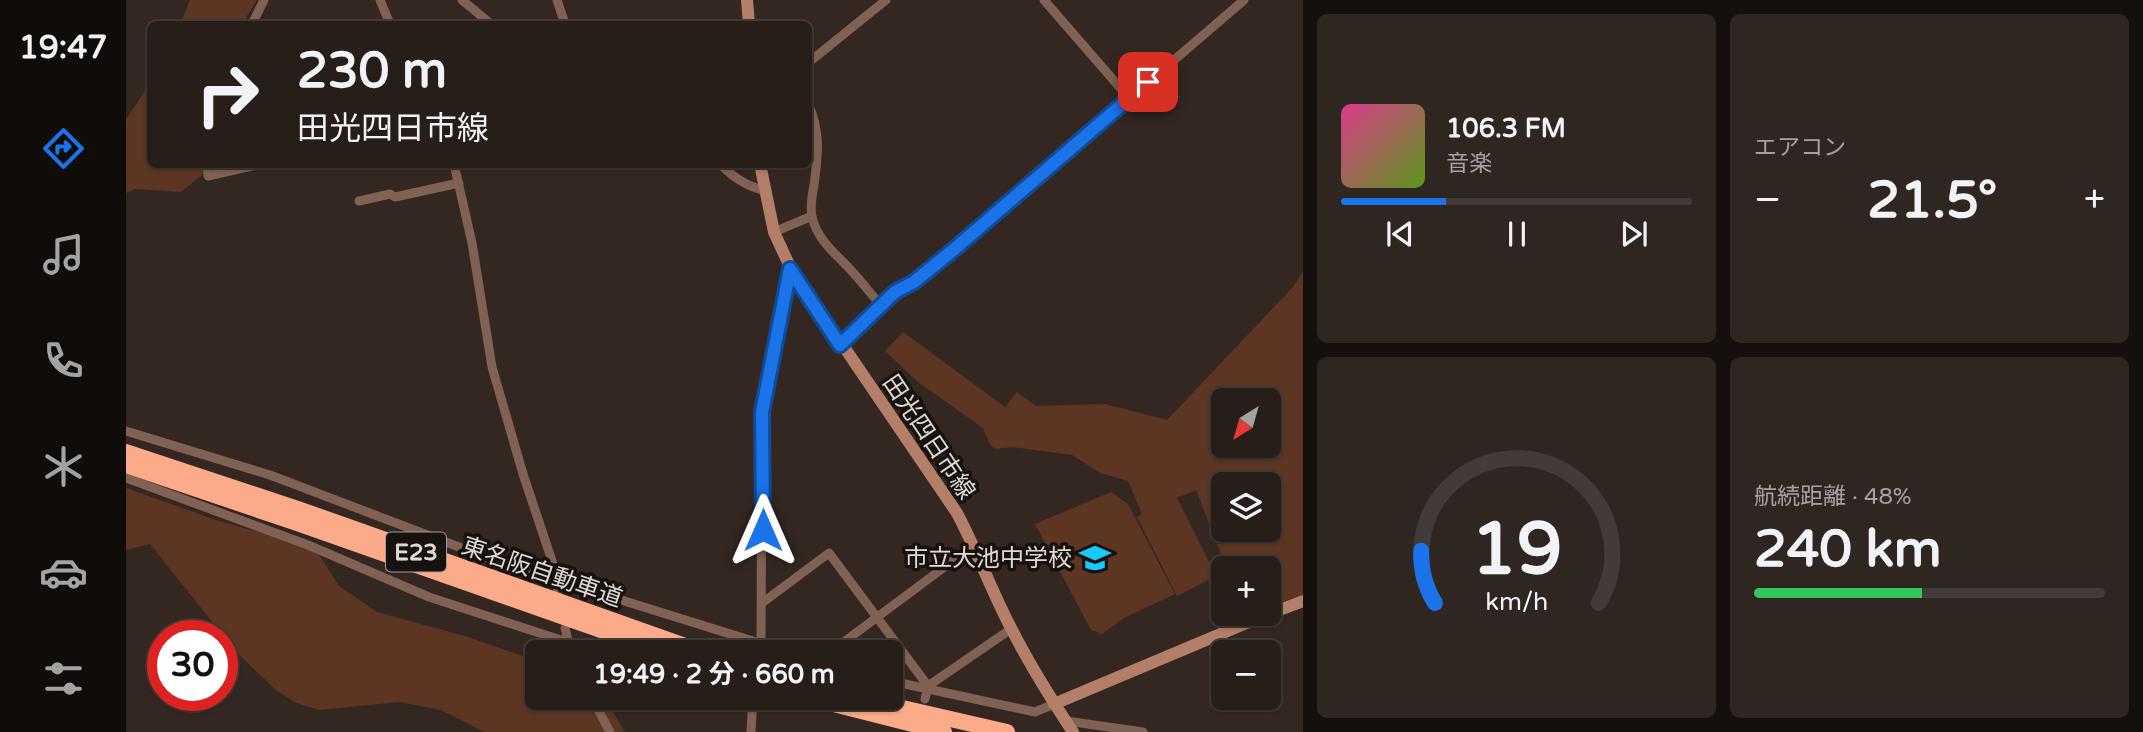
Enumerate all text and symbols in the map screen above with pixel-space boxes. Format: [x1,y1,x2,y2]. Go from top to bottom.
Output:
text: 19:47 [19,29,107,67]
text: 230 m [297,42,447,101]
icon: right [182,49,273,140]
pin [1118,52,1178,112]
icon: arrive [1129,63,1167,101]
text: 田光四日市線 [297,110,489,148]
text: 106.3 FM [1446,113,1566,144]
icon: directions [39,124,88,173]
text: エアコン [1754,134,1846,162]
text: 音楽 [1446,150,1492,178]
text: 21.5° [1867,169,1997,232]
text: − [1754,177,1781,223]
text: + [2084,177,2105,223]
icon: previous [1381,215,1419,253]
icon: pause [1498,215,1536,253]
icon: next [1615,215,1653,253]
icon: music [39,230,88,279]
icon: phone [39,336,88,385]
street label: 田光四日市線 [876,369,981,505]
north arrow [1211,388,1281,458]
map controls [1211,388,1281,710]
icon: climate [39,442,88,491]
button: layers [1211,472,1281,542]
text: 航続距離 · 48% [1754,483,1912,511]
position arrow [726,493,800,567]
text: 19 [1471,507,1562,595]
text: 240 km [1754,518,1942,581]
street label: 東名阪自動車道 [458,531,626,614]
road number: E23 [386,532,446,572]
school or university icon: 市立大池中学校 [1078,541,1112,575]
place label: 市立大池中学校 [904,544,1072,573]
icon: car [39,548,88,597]
button: + [1211,556,1281,626]
text: km/h [1485,587,1548,617]
speed limit sign: 30 [147,620,238,711]
button: − [1211,640,1281,710]
icon: filters [39,654,88,703]
text: 19:49 · 2 分 · 660 m [593,659,835,690]

